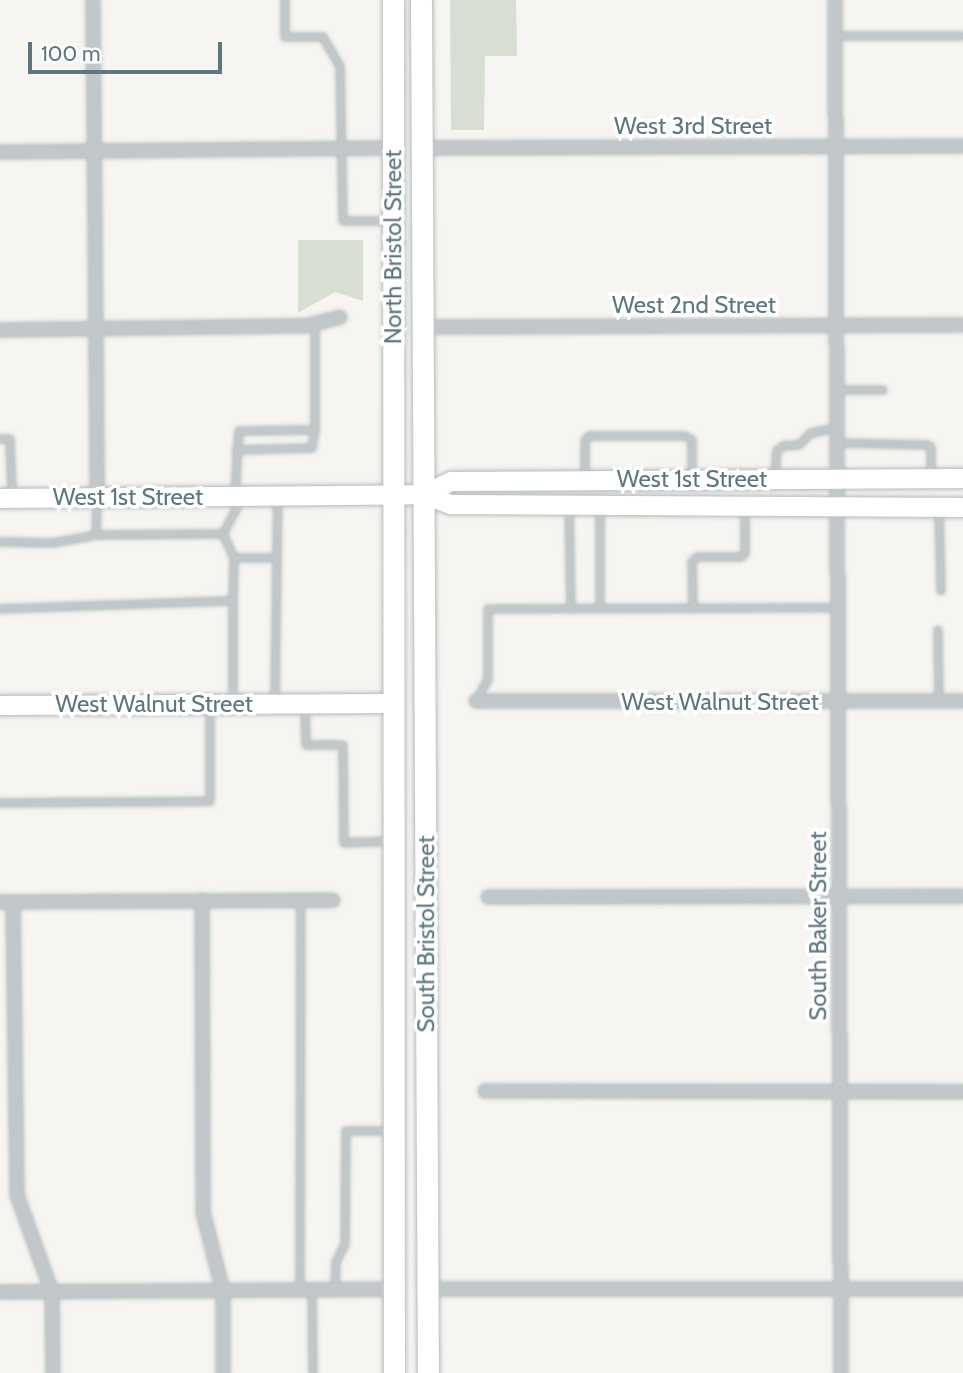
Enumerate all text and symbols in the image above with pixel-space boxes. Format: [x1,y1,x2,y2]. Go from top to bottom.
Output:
scale bar [32,28,226,72]
text: 100 m [41,41,100,66]
street label: West 3rd Street [614,112,772,140]
street label: North Bristol Street [379,150,407,344]
street label: West 2nd Street [612,291,776,319]
street label: West 1st Street [617,465,767,493]
street label: West 1st Street [53,483,203,511]
street label: West Walnut Street [621,688,819,716]
street label: West Walnut Street [55,690,253,718]
street label: South Baker Street [804,831,832,1021]
street label: South Bristol Street [412,835,440,1033]

